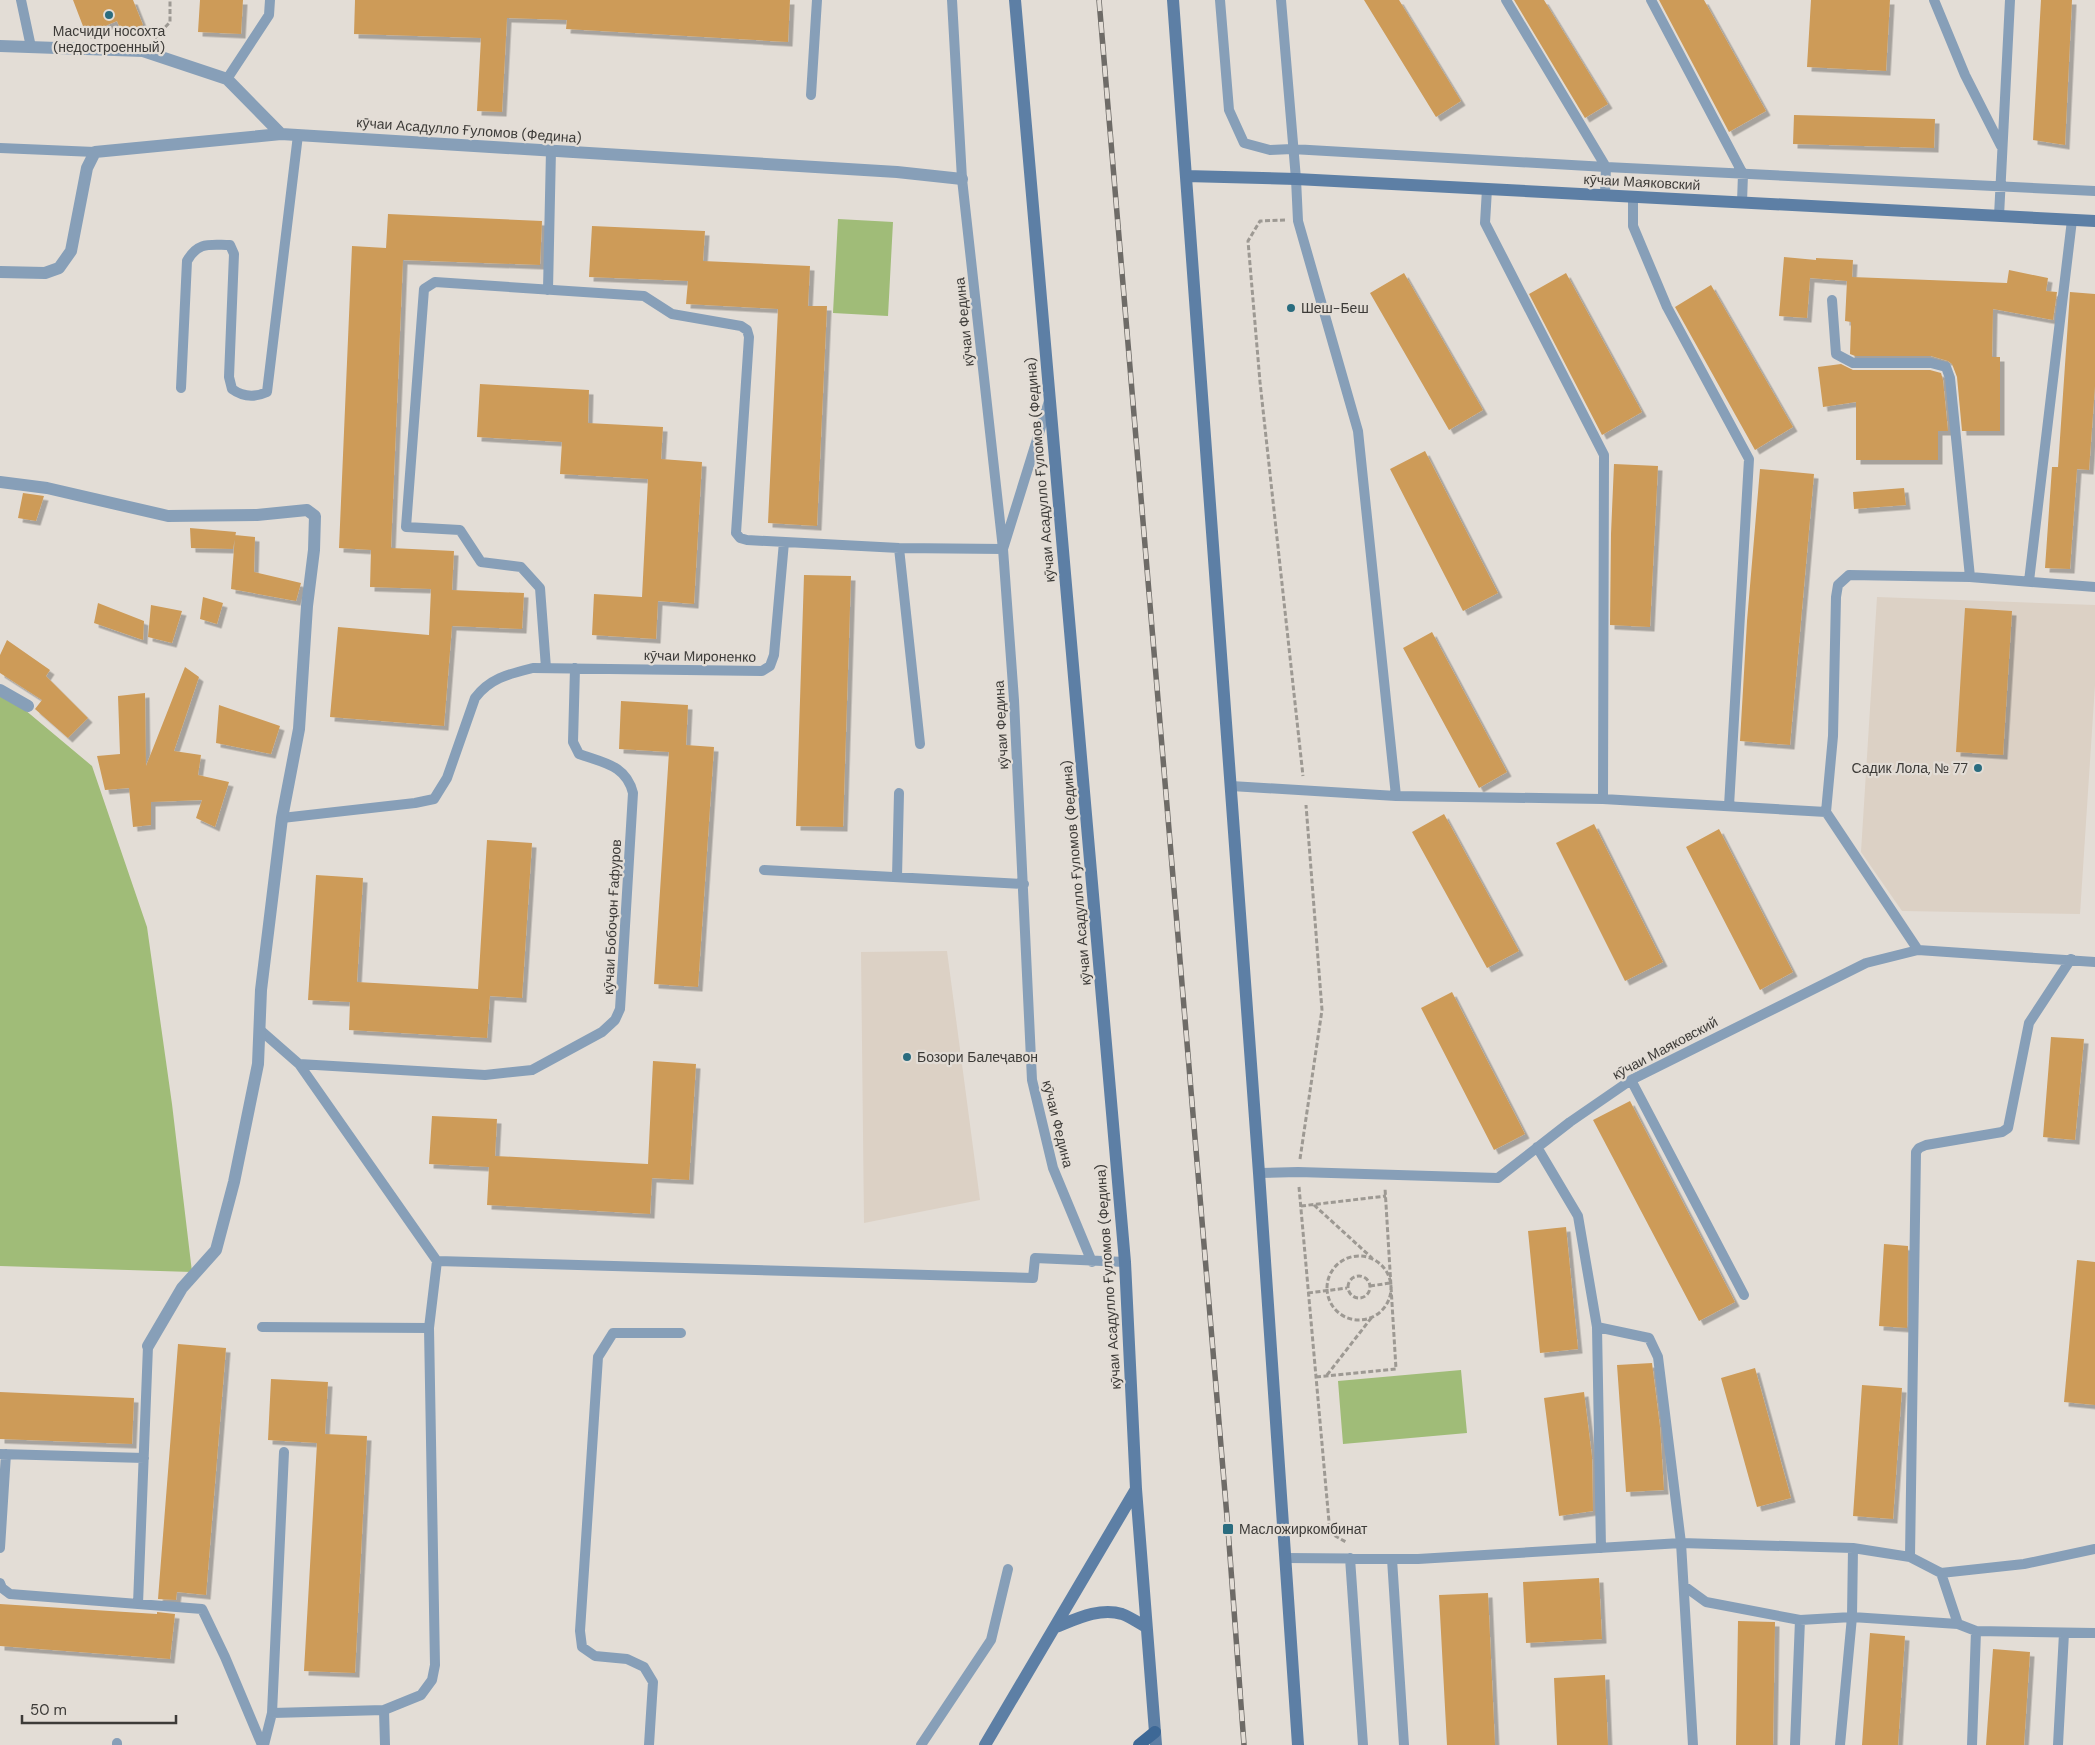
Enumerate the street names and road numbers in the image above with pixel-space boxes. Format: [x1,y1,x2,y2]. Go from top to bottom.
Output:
street label: кӯчаи Асадулло Ғуломов (Федина) [356,113,582,147]
street label: кӯчаи Маяковский [1583,170,1701,194]
street label: кӯчаи Федина [950,276,978,367]
street label: кӯчаи Асадулло Ғуломов (Федина) [1021,357,1059,583]
street label: кӯчаи Мироненко [644,646,756,666]
street label: кӯчаи Федина [990,680,1012,770]
street label: кӯчаи Асадулло Ғуломов (Федина) [1057,760,1095,986]
street label: кӯчаи Бобоҷон Ғафуров [599,839,625,995]
street label: кӯчаи Маяковский [1609,1013,1721,1083]
street label: кӯчаи Федина [1038,1078,1078,1170]
street label: кӯчаи Асадулло Ғуломов (Федина) [1091,1164,1125,1390]

